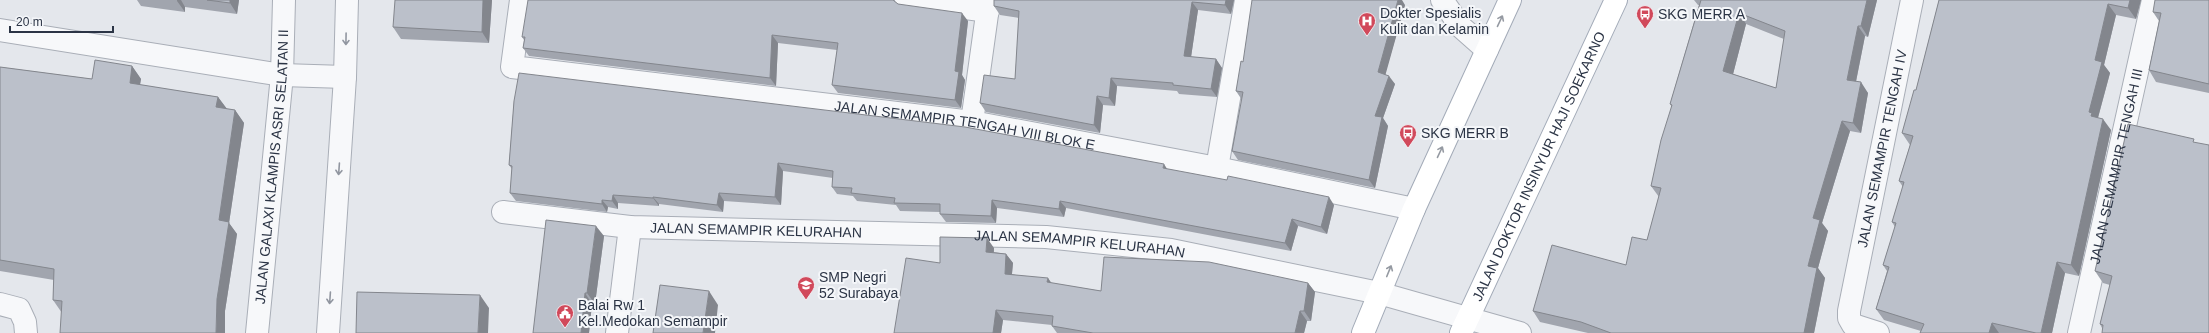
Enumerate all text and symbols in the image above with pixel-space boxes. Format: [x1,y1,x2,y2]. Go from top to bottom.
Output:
bus stop icon: SKG MERR A [1635,4,1655,29]
place label: Dokter Spesialis Kulit dan Kelamin [1380,5,1489,37]
place label: SKG MERR A [1658,6,1746,22]
scale bar [10,8,113,34]
hospital icon: Dokter Spesialis Kulit dan Kelamin [1357,11,1377,36]
text: 20 m [16,15,43,29]
one-way arrow [1497,15,1504,27]
street label: JALAN GALAXI KLAMPIS ASRI SELATAN II [252,29,291,305]
street label: JALAN DOKTOR INSINYUR HAJI SOEKARNO [1469,29,1608,304]
one-way arrow [342,32,350,45]
street label: JALAN SEMAMPIR TENGAH IV [1854,48,1910,249]
street label: JALAN SEMAMPIR TENGAH III [2087,67,2146,265]
street label: JALAN SEMAMPIR TENGAH VIII BLOK E [833,98,1096,153]
bus stop icon: SKG MERR B [1398,123,1418,148]
place label: SKG MERR B [1421,125,1509,141]
one-way arrow [1437,146,1444,158]
one-way arrow [335,162,342,175]
street label: JALAN SEMAMPIR KELURAHAN [650,219,862,241]
street label: JALAN SEMAMPIR KELURAHAN [974,227,1187,261]
one-way arrow [1385,266,1393,278]
place label: SMP Negri 52 Surabaya [819,269,899,301]
school or university icon: SMP Negri 52 Surabaya [796,275,816,300]
one-way arrow [327,291,334,304]
place label: Balai Rw 1 Kel.Medokan Semampir [578,297,728,329]
public building icon: Balai Rw 1 Kel.Medokan Semampir [555,303,575,328]

